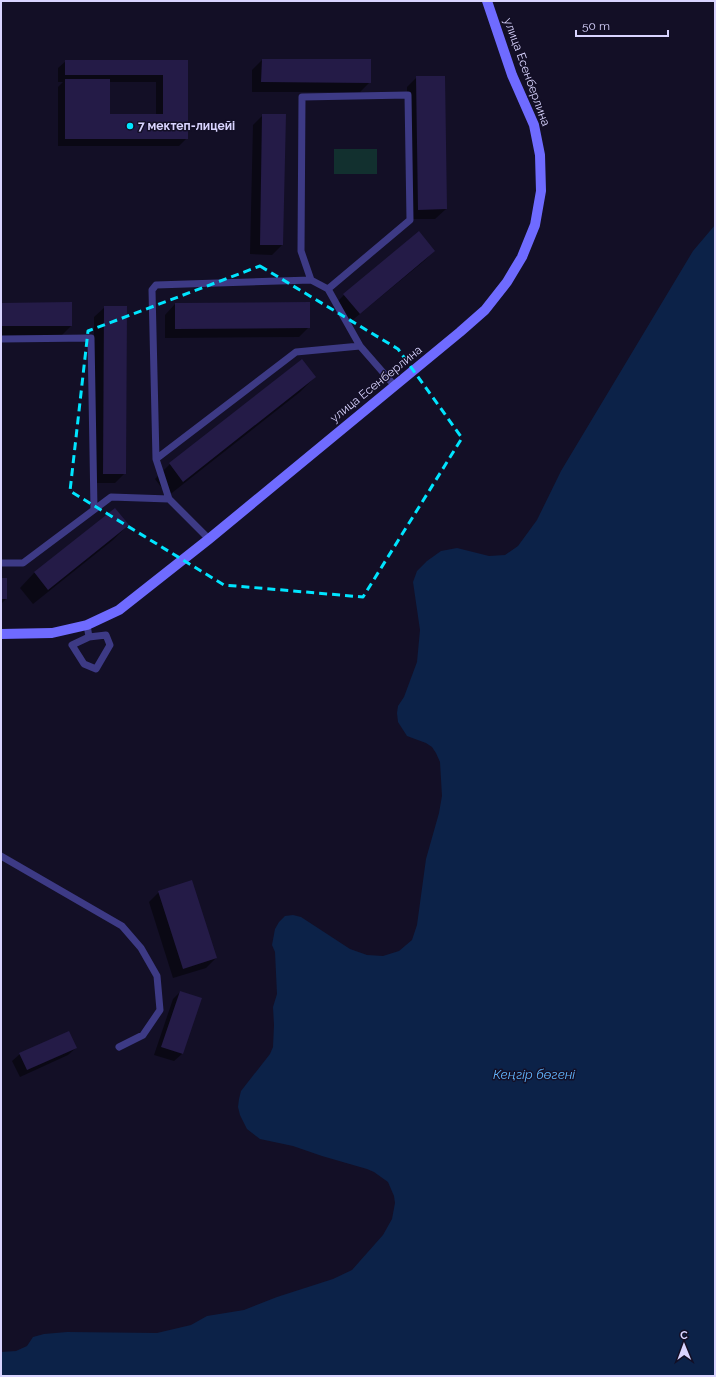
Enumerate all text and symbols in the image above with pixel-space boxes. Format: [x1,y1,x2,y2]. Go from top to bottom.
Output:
scale bar [576,12,668,38]
street label: улица Есенберлина [501,16,553,128]
text: 50 m [582,19,610,33]
place label: 7 мектеп-лицейі [138,119,235,133]
marker: 7 мектеп-лицейі [125,121,135,131]
street label: улица Есенберлина [327,343,425,425]
water label: Кеңгір бөгені [493,1067,576,1082]
north arrow [664,1325,704,1365]
text: С [680,1329,688,1342]

